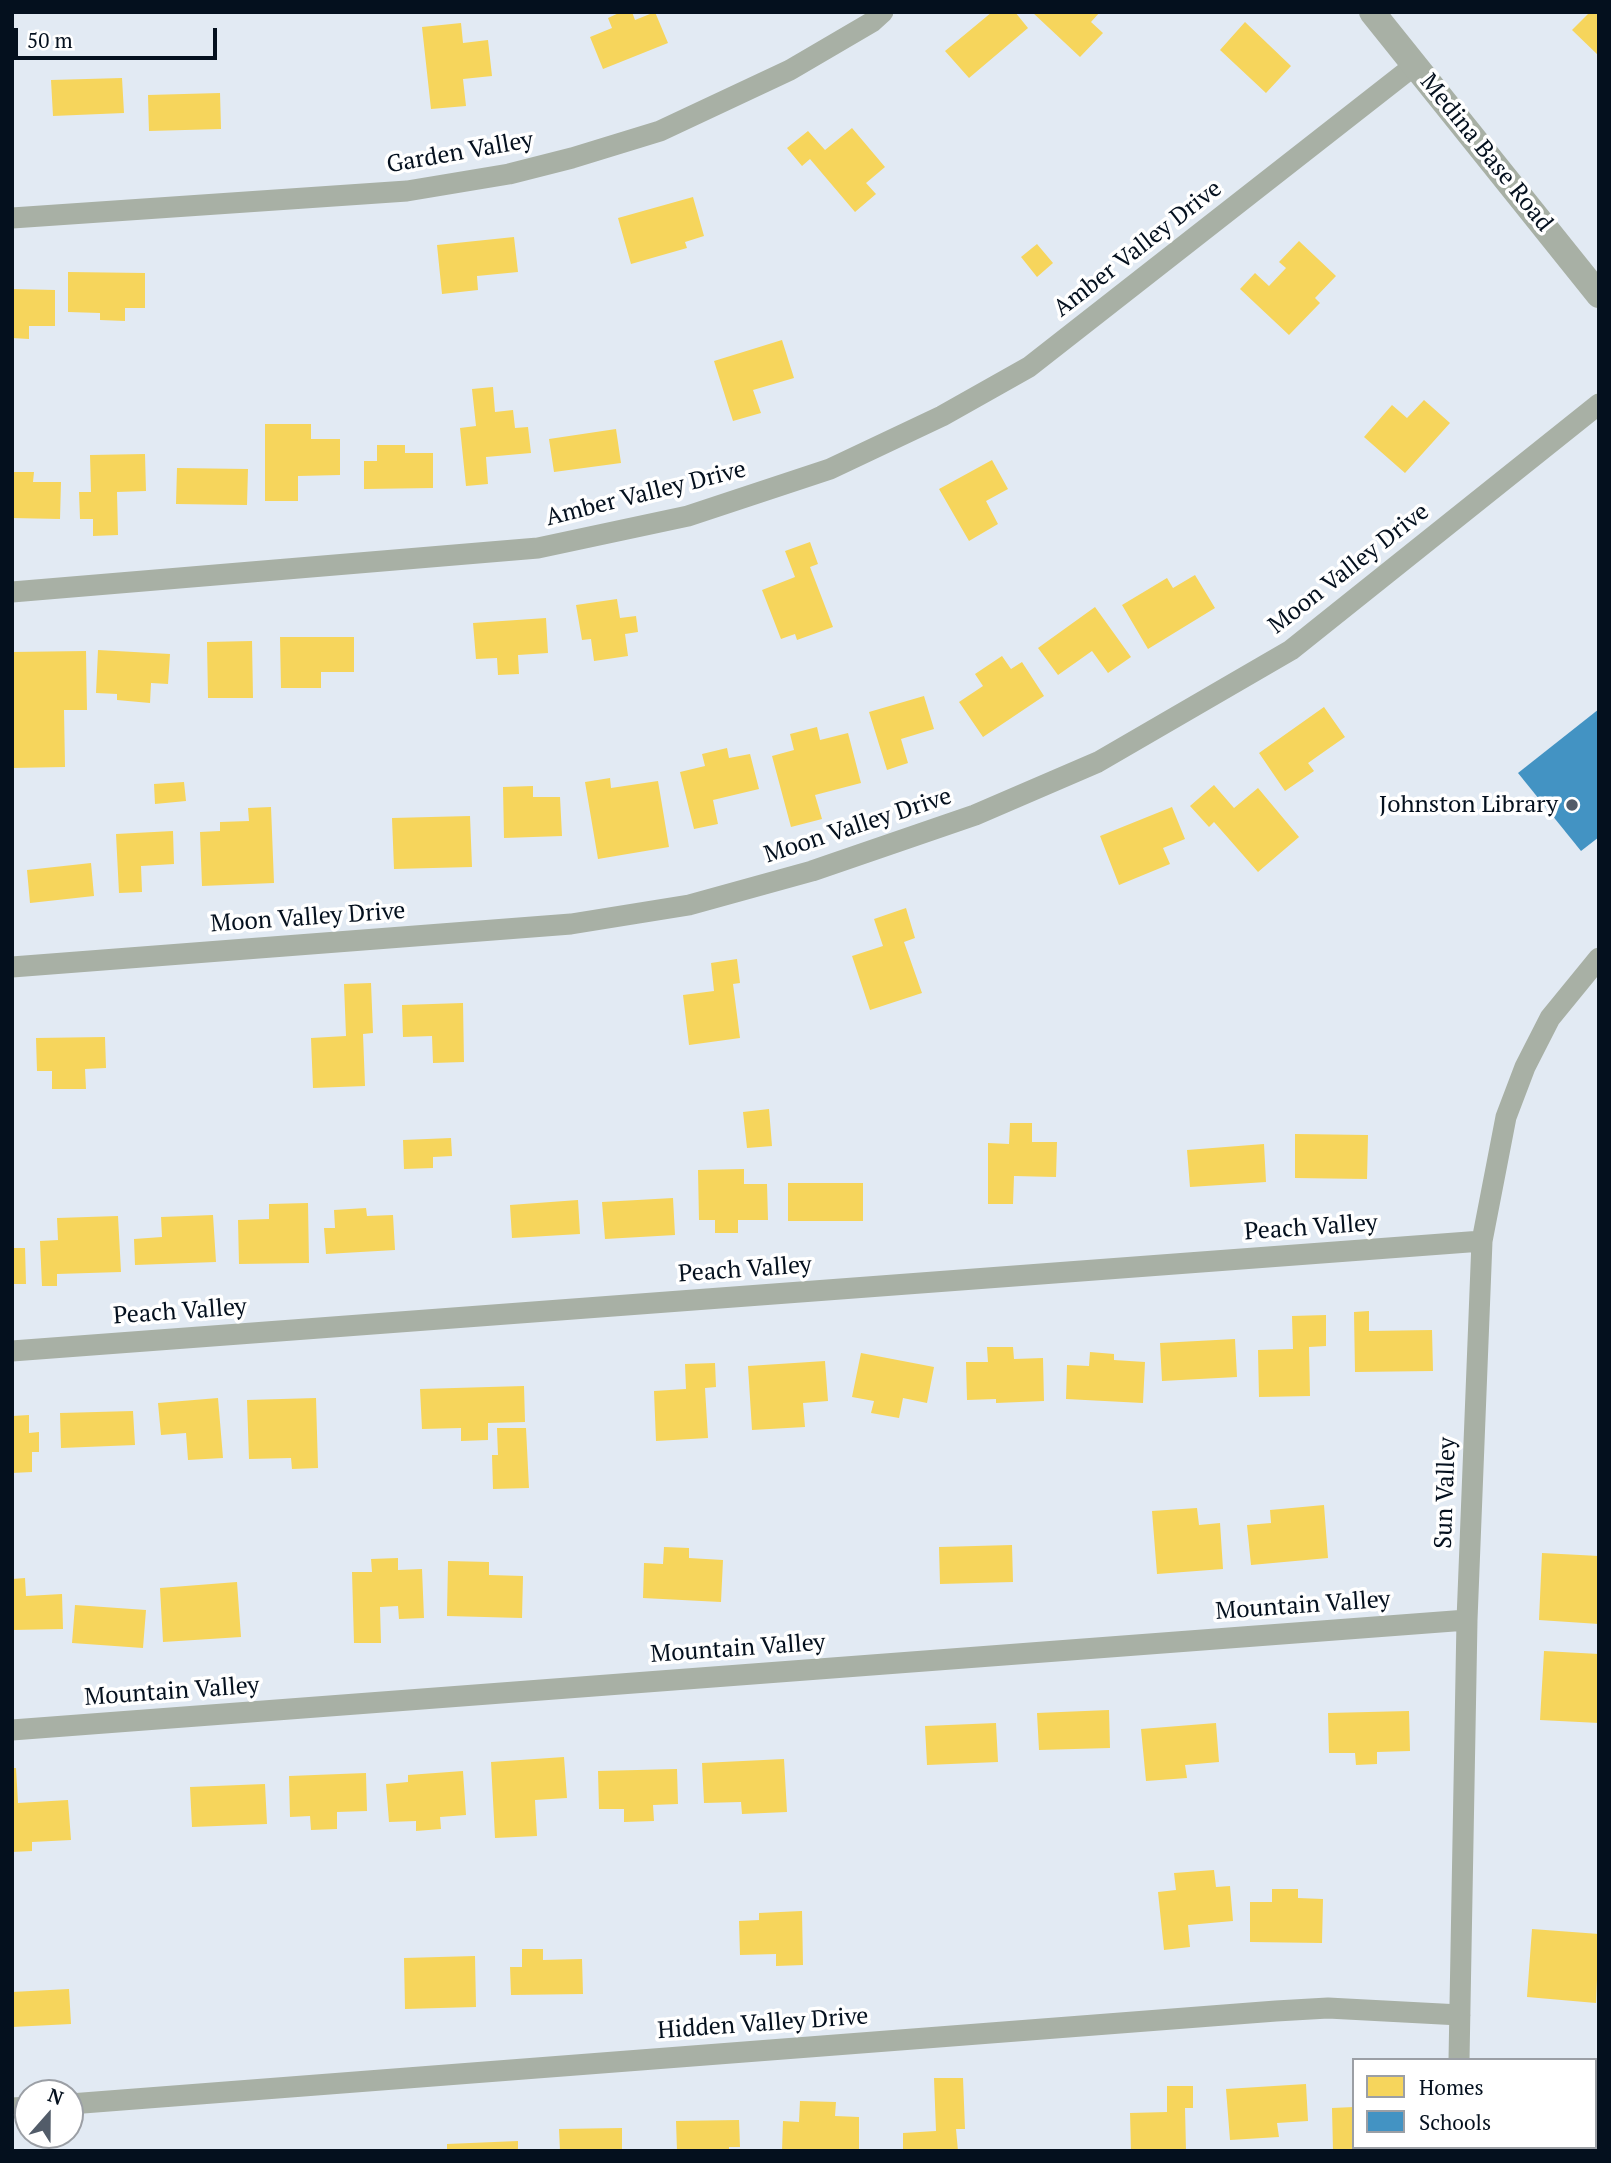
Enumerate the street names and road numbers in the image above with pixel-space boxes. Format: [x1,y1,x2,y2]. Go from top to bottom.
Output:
street label: Medina Base Road [1414,68,1558,238]
street label: Garden Valley [385,126,535,180]
street label: Amber Valley Drive [1048,174,1228,324]
street label: Amber Valley Drive [543,455,749,533]
street label: Moon Valley Drive [1263,498,1435,640]
street label: Moon Valley Drive [761,782,955,870]
street label: Moon Valley Drive [210,897,406,939]
street label: Peach Valley [1243,1209,1379,1247]
street label: Peach Valley [677,1251,813,1289]
street label: Peach Valley [112,1293,248,1331]
street label: Sun Valley [1430,1437,1462,1549]
street label: Mountain Valley [1215,1586,1391,1626]
street label: Mountain Valley [650,1629,826,1669]
street label: Mountain Valley [84,1672,260,1712]
street label: Hidden Valley Drive [657,2002,869,2046]

